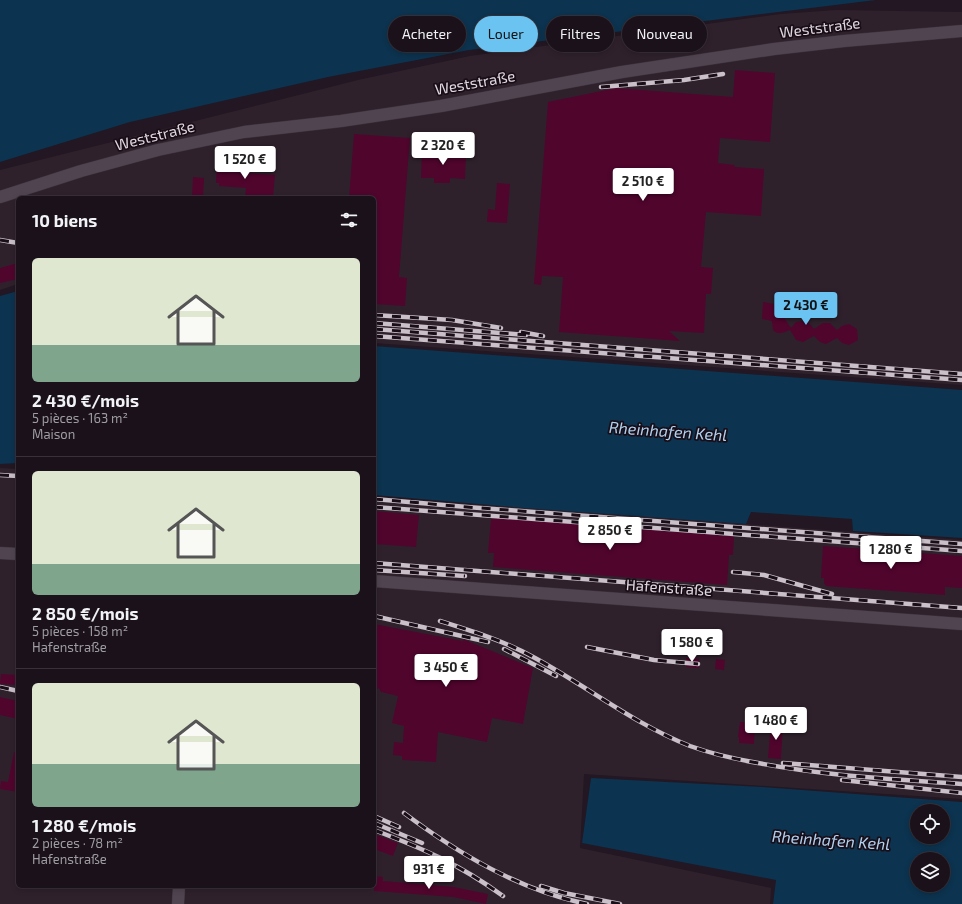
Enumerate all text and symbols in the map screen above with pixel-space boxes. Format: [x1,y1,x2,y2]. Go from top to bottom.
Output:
street label: Weststraße [779,13,861,41]
chip: Acheter [388,16,466,52]
chip: Louer [474,16,538,52]
chip: Filtres [546,16,614,52]
chip: Nouveau [622,16,707,52]
street label: Weststraße [433,66,516,98]
street label: Weststraße [113,116,196,154]
pin: 2 320 € [406,132,480,166]
text: 2 320 € [421,137,465,153]
pin: 1 520 € [208,146,282,180]
text: 1 520 € [224,151,266,167]
pin: 2 510 € [606,168,680,202]
text: 2 510 € [622,173,664,189]
icon: filters [338,209,360,231]
text: 10 biens [32,210,97,230]
icon: home [160,284,232,356]
pin: 2 430 € [769,292,843,326]
text: 2 430 € [783,297,829,313]
text: 2 430 €/mois [32,390,139,410]
text: 5 pièces · 163 m² [32,410,128,426]
water label: Rheinhafen Kehl [608,417,728,444]
text: Maison [32,426,75,442]
icon: home [160,497,232,569]
pin: 2 850 € [573,517,647,551]
text: 2 850 € [588,522,633,538]
pin: 1 280 € [854,536,928,570]
text: 1 280 € [869,541,913,557]
street label: Hafenstraße [625,575,713,599]
text: 2 850 €/mois [32,603,138,623]
text: 5 pièces · 158 m² [32,623,128,639]
pin: 1 580 € [655,629,729,663]
text: 1 580 € [670,634,714,650]
text: Hafenstraße [32,639,107,655]
pin: 3 450 € [409,654,483,688]
text: 3 450 € [424,659,469,675]
pin: 1 480 € [739,707,813,741]
icon: home [160,709,232,781]
text: 1 480 € [754,712,798,728]
map controls [910,804,950,892]
button: locate [910,804,950,844]
text: 1 280 €/mois [32,815,136,835]
water label: Rheinhafen Kehl [771,826,891,853]
text: 2 pièces · 78 m² [32,835,123,851]
text: Hafenstraße [32,851,107,867]
button: layers [910,852,950,892]
pin: 931 € [401,856,457,890]
text: 931 € [413,861,445,877]

